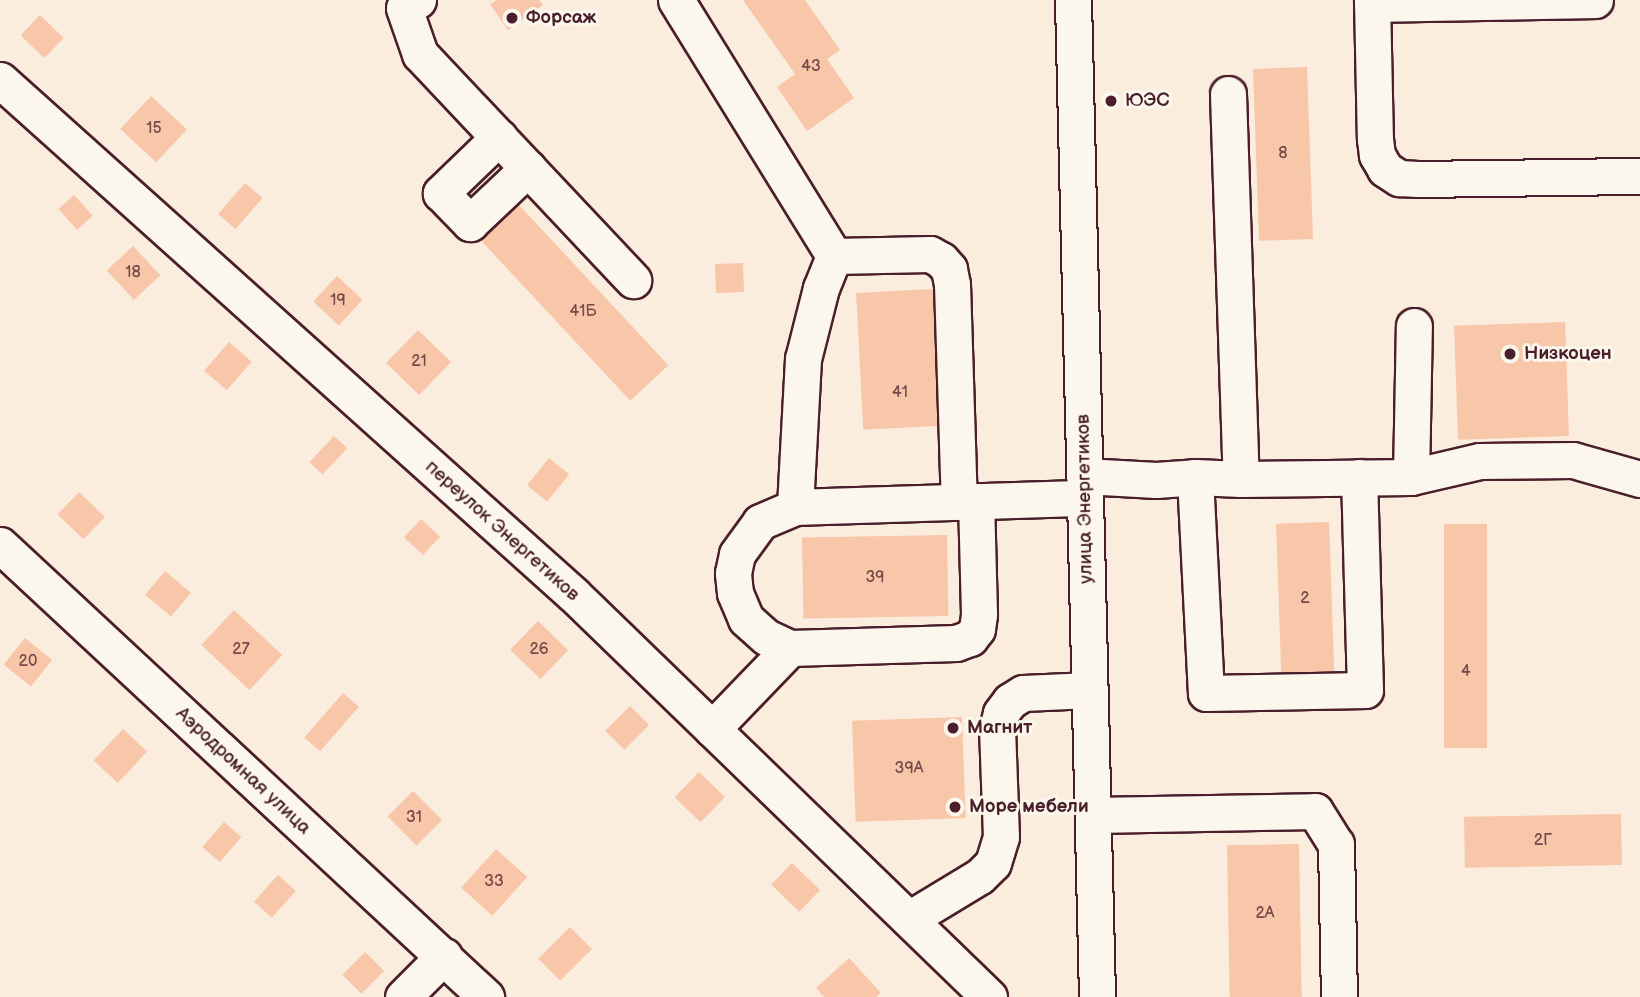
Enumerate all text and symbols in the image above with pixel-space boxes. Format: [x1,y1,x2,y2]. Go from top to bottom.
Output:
place label: Форсаж [526,7,596,29]
marker: Форсаж [504,10,520,26]
house number: 43 [801,57,821,77]
place label: ЮЭС [1125,90,1169,112]
marker: ЮЭС [1103,93,1119,109]
house number: 15 [146,119,162,139]
house number: 8 [1278,144,1288,164]
house number: 18 [125,263,141,283]
house number: 19 [330,291,346,311]
house number: 41Б [569,302,597,322]
place label: Низкоцен [1524,343,1612,365]
marker: Низкоцен [1502,346,1518,362]
house number: 21 [411,352,427,372]
house number: 41 [892,383,908,403]
street label: улица Энергетиков [1072,414,1098,584]
street label: переулок Энергетиков [420,456,584,606]
house number: 39 [865,568,885,588]
house number: 2 [1300,589,1310,609]
house number: 27 [232,640,250,660]
house number: 26 [529,640,549,660]
house number: 20 [19,652,37,672]
house number: 4 [1461,662,1471,682]
street label: Аэродромная улица [171,703,315,839]
place label: Магнит [967,717,1032,739]
marker: Магнит [945,720,961,736]
house number: 39А [895,759,923,779]
place label: Море мебели [969,796,1089,818]
marker: Море мебели [947,799,963,815]
house number: 31 [406,808,422,828]
house number: 2Г [1534,831,1552,851]
house number: 33 [484,872,504,892]
house number: 2А [1255,904,1275,924]

